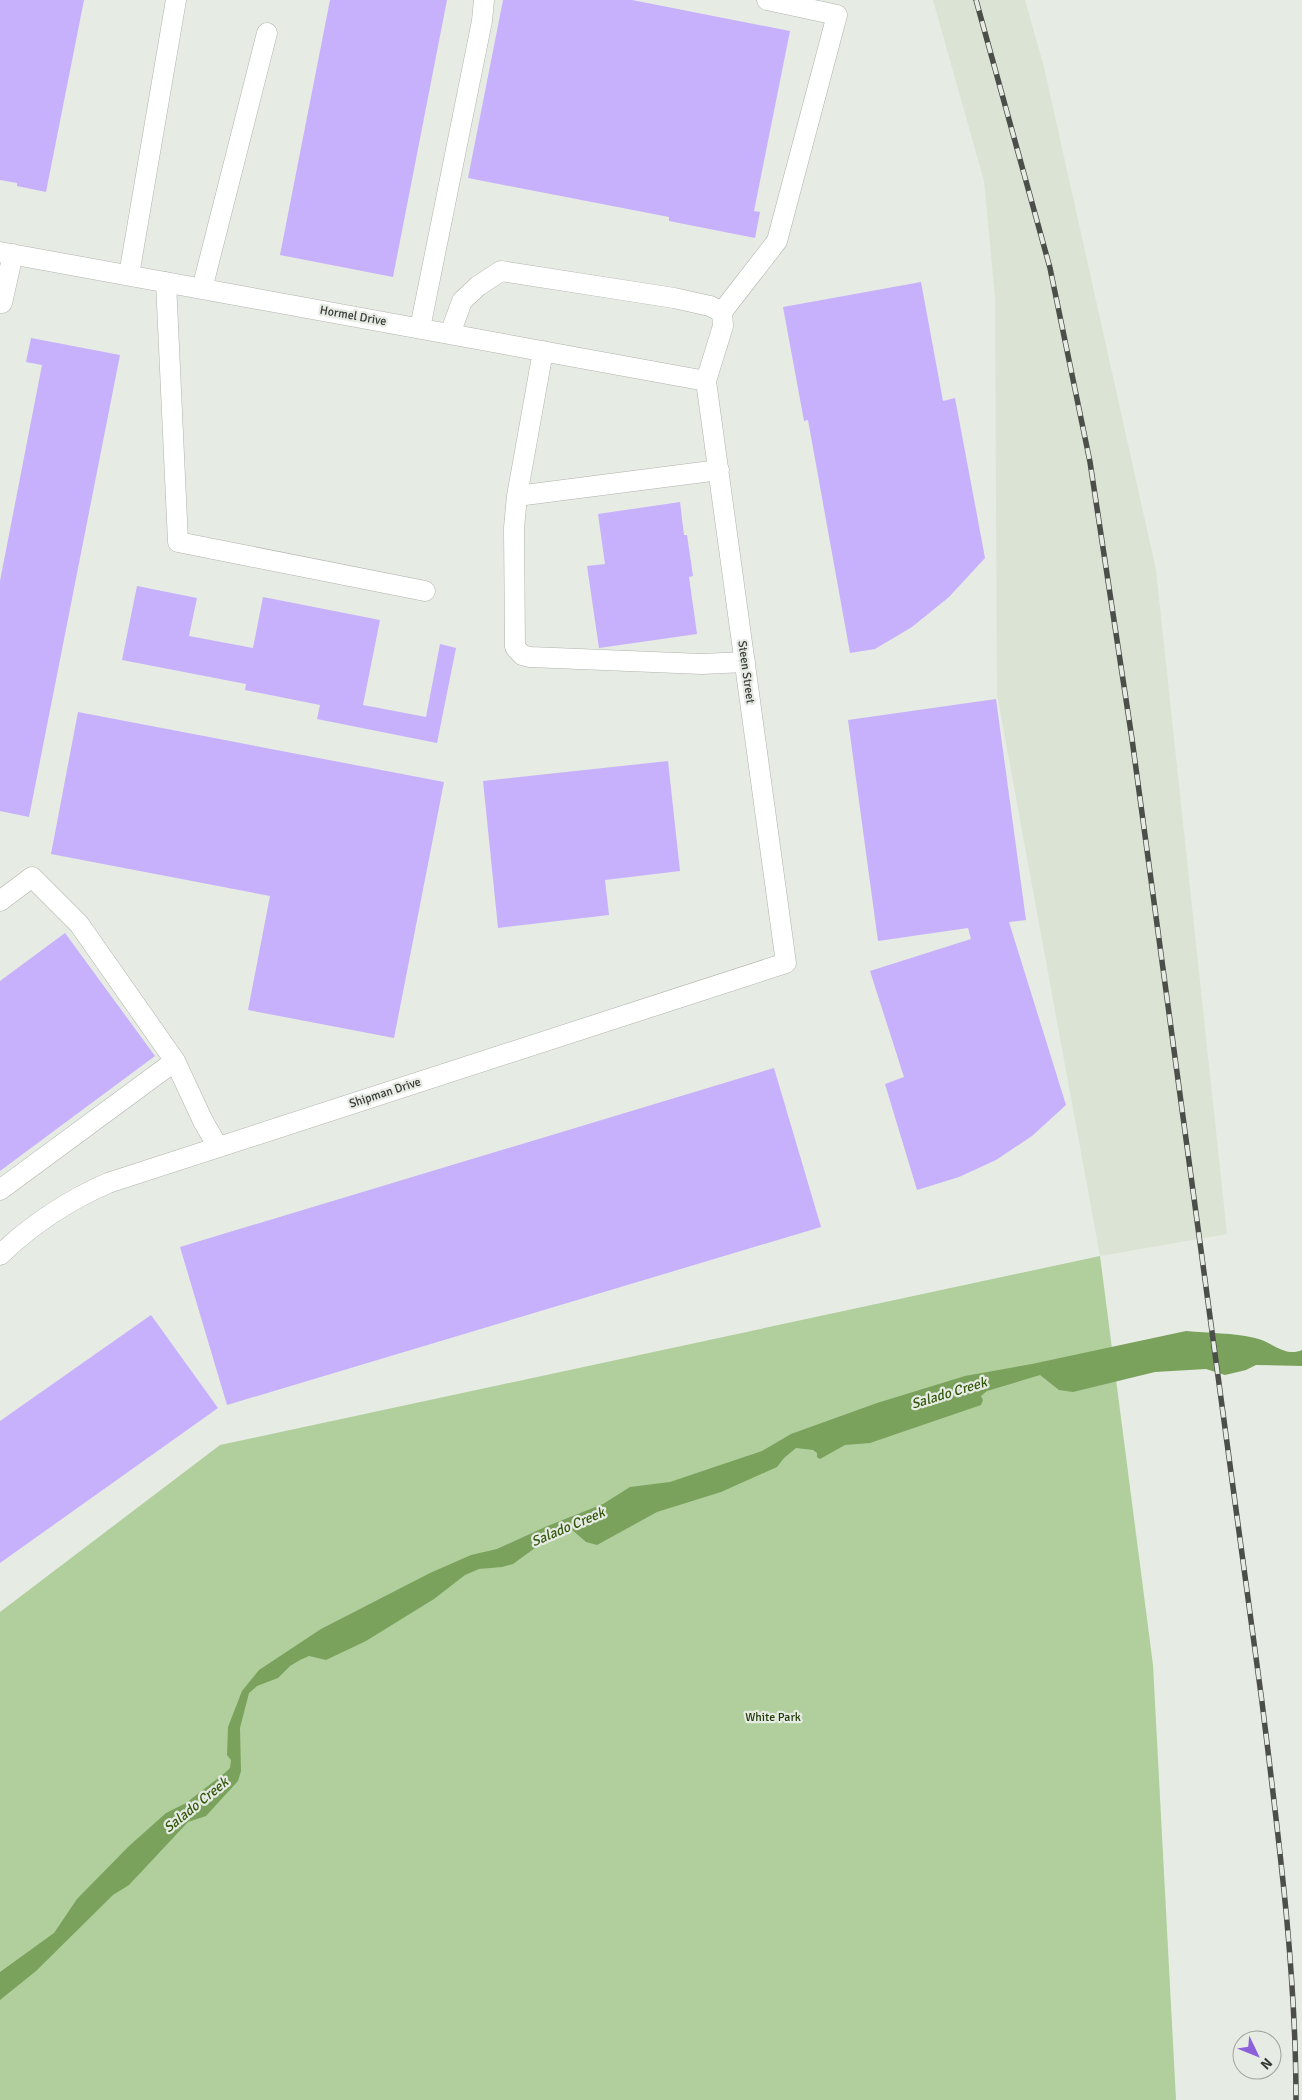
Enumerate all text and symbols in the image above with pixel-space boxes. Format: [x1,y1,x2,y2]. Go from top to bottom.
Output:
street label: Hormel Drive [319,303,387,329]
street label: Steen Street [734,640,758,704]
street label: Shipman Drive [347,1074,423,1112]
water label: Salado Creek [909,1373,991,1413]
water label: Salado Creek [529,1503,609,1550]
park label: White Park [745,1710,801,1725]
water label: Salado Creek [160,1773,233,1836]
north arrow [1232,2030,1282,2080]
text: N [1257,2054,1276,2073]

